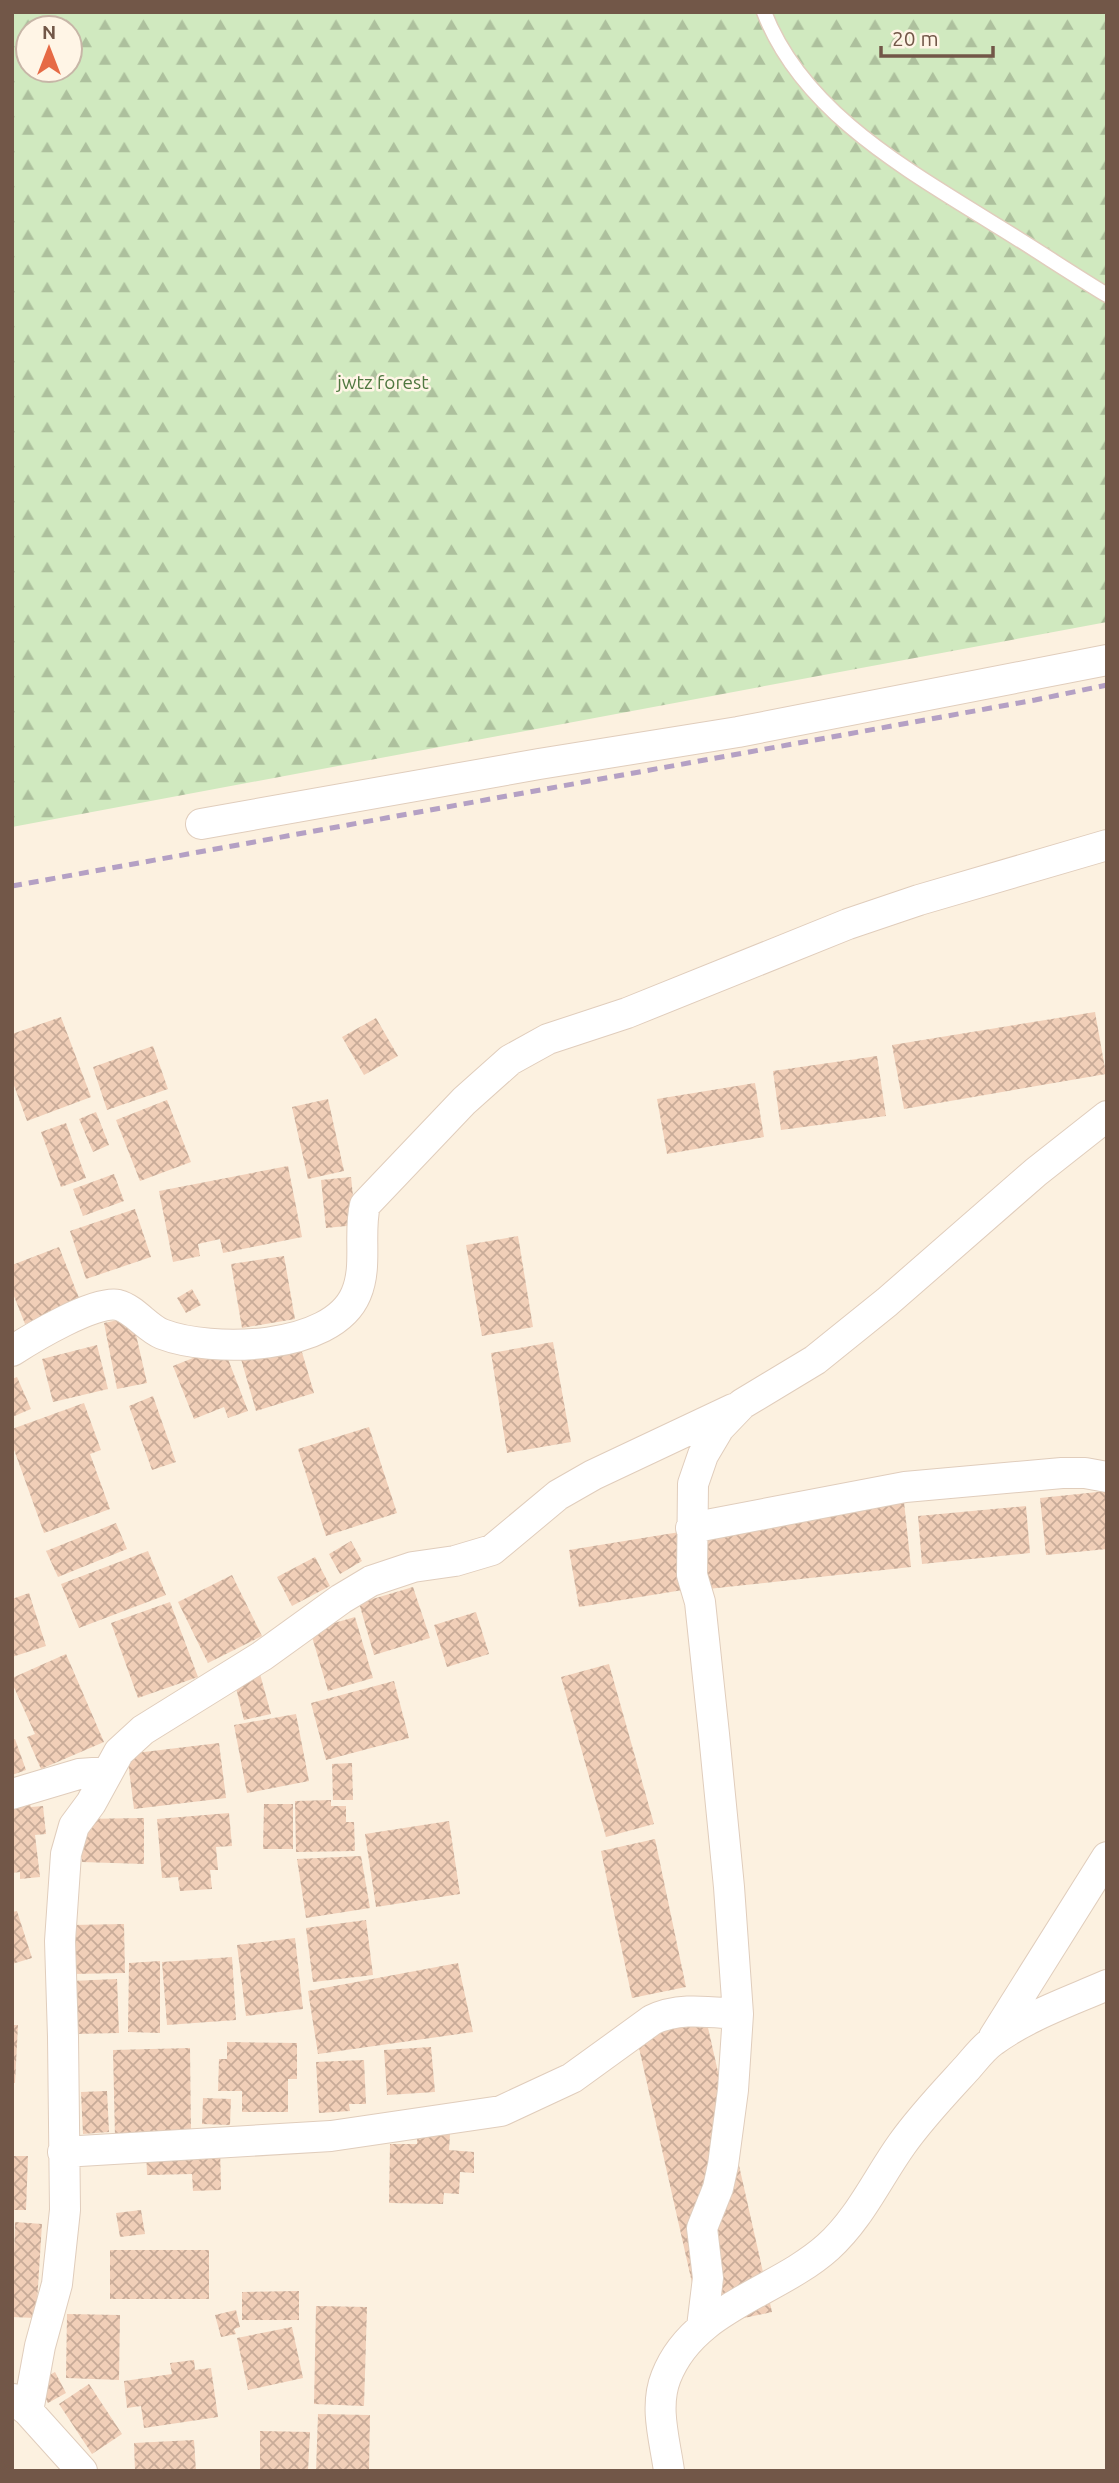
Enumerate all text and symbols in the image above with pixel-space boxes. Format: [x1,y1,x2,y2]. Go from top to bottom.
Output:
north arrow [14,14,84,84]
scale bar [881,14,993,58]
text: N [42,21,56,43]
text: 20 m [892,26,939,50]
park label: jwtz forest [335,371,429,393]

